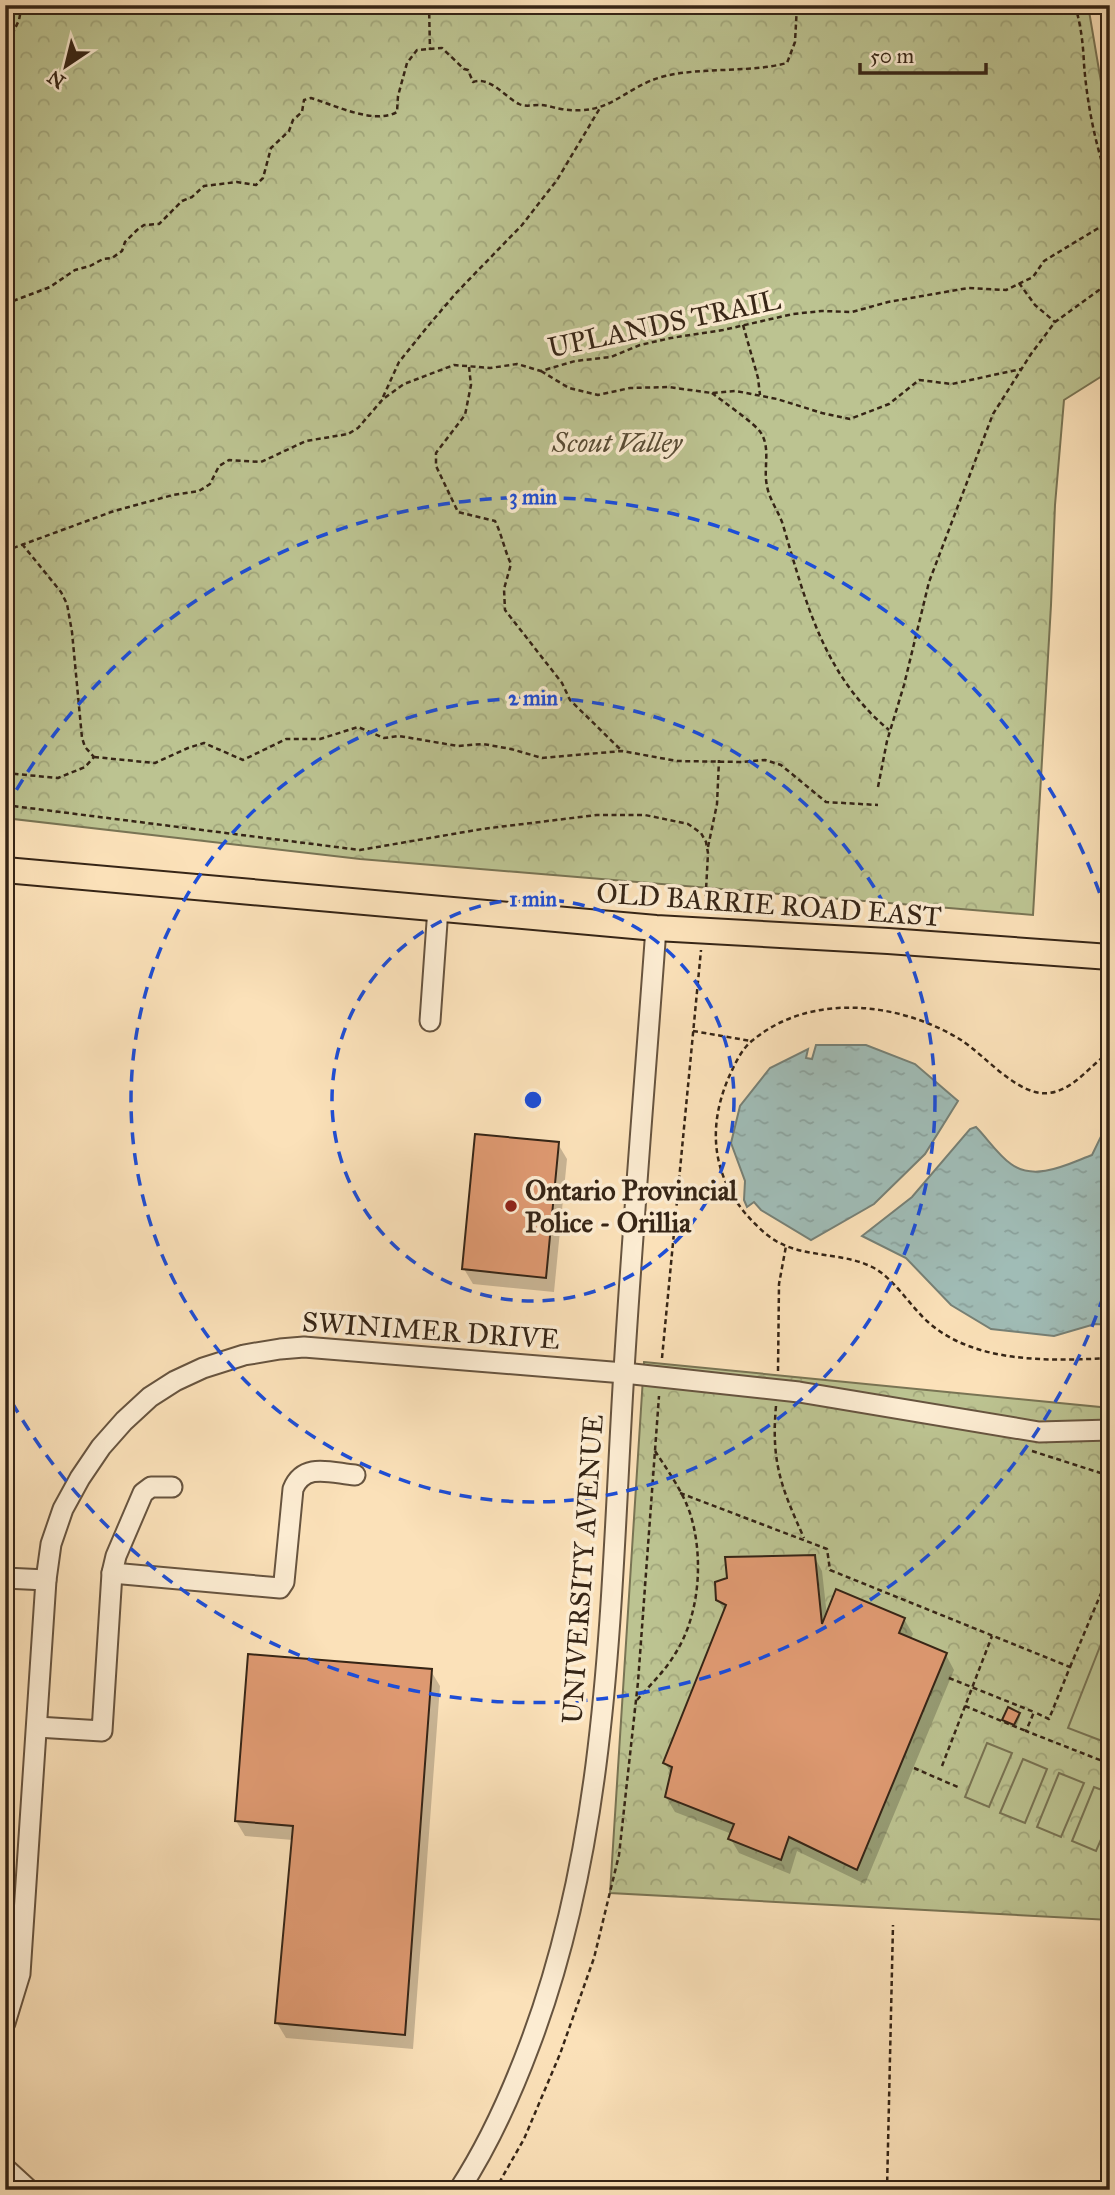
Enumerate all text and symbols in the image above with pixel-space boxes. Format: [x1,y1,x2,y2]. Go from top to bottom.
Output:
north arrow [32,32,102,102]
scale bar [860,32,986,76]
text: 50 m [870,43,915,69]
text: N [43,65,70,94]
street label: UPLANDS TRAIL [545,282,784,365]
park label: Scout Valley [551,425,684,460]
text: 3 min [509,484,557,510]
text: 2 min [508,685,558,711]
street label: OLD BARRIE ROAD EAST [595,875,943,934]
text: 1 min [509,886,557,912]
centre of rings [521,1088,545,1112]
place label: Ontario Provincial Police - Orillia [525,1173,738,1240]
marker: Ontario Provincial Police - Orillia [503,1198,519,1214]
street label: SWINIMER DRIVE [301,1304,561,1357]
street label: UNIVERSITY AVENUE [554,1413,611,1725]

